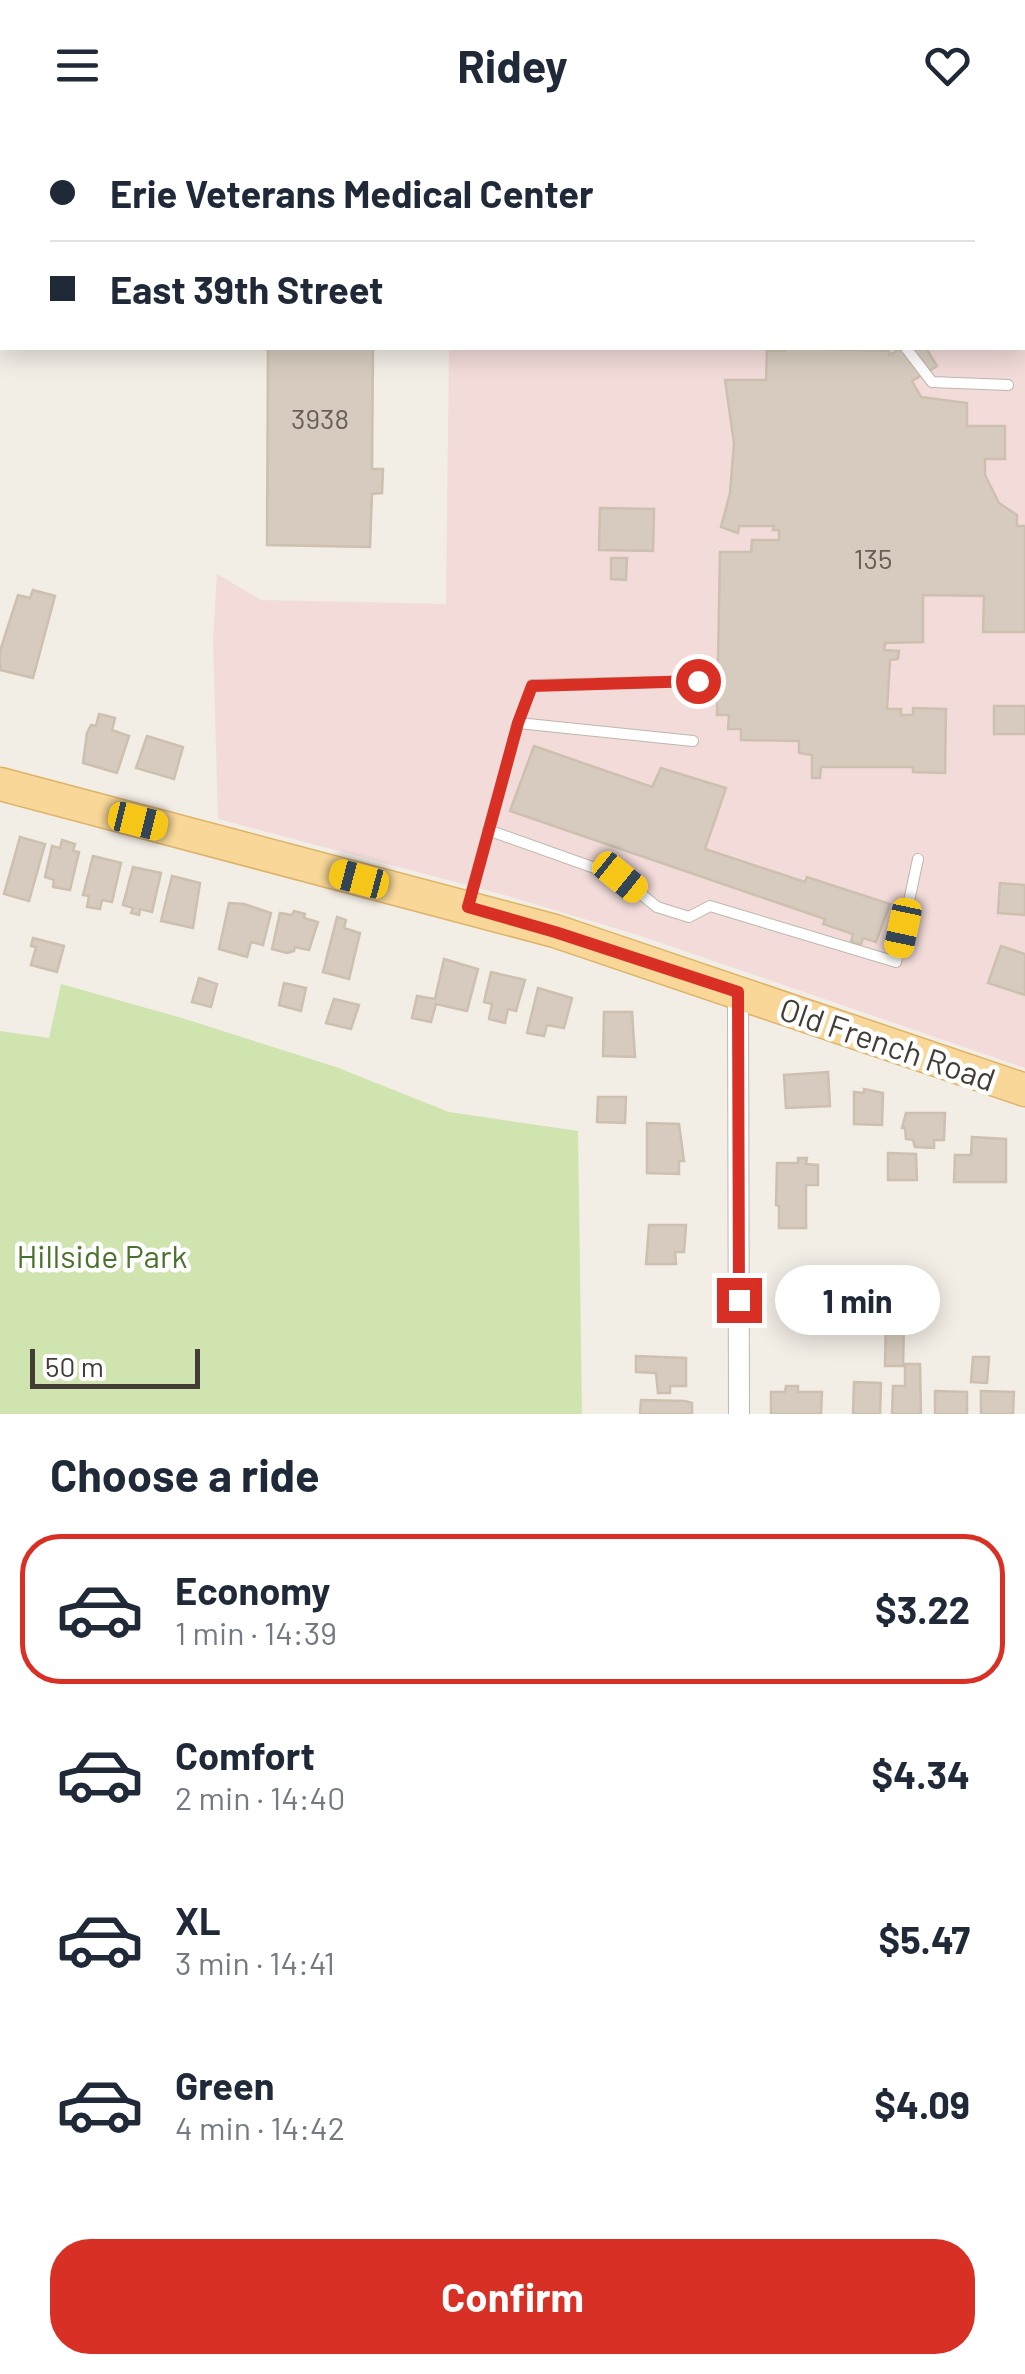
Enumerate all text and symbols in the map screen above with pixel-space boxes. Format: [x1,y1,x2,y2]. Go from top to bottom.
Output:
icon: menu [50,38,105,93]
text: Ridey [457,38,568,92]
icon: heart [920,38,975,93]
text: Erie Veterans Medical Center [110,170,594,216]
text: East 39th Street [110,266,383,312]
house number: 3938 [291,401,349,435]
house number: 135 [854,541,892,575]
route start [676,659,721,704]
car [105,799,171,843]
car [587,846,653,908]
car [326,857,392,901]
car [882,896,924,960]
street label: Old French Road [775,988,1001,1098]
park label: Hillside Park [16,1236,188,1274]
callout: 1 min [774,1265,939,1335]
route end [717,1278,762,1323]
text: 1 min [822,1281,893,1319]
scale bar [30,1344,200,1388]
text: 50 m [45,1349,104,1383]
text: Choose a ride [50,1447,320,1501]
icon: car [55,1564,145,1654]
text: Economy [175,1567,330,1613]
text: $3.22 [875,1586,970,1632]
text: 1 min · 14:39 [175,1613,337,1651]
icon: car [55,1729,145,1819]
text: Comfort [175,1732,315,1778]
text: $4.34 [872,1751,970,1797]
text: 2 min · 14:40 [175,1778,345,1816]
icon: car [55,1894,145,1984]
text: XL [175,1897,221,1943]
text: $5.47 [878,1916,970,1962]
text: 3 min · 14:41 [175,1943,335,1981]
icon: car [55,2059,145,2149]
text: Green [175,2062,275,2108]
text: $4.09 [874,2081,970,2127]
text: 4 min · 14:42 [175,2108,345,2146]
button: Confirm [50,2239,975,2354]

